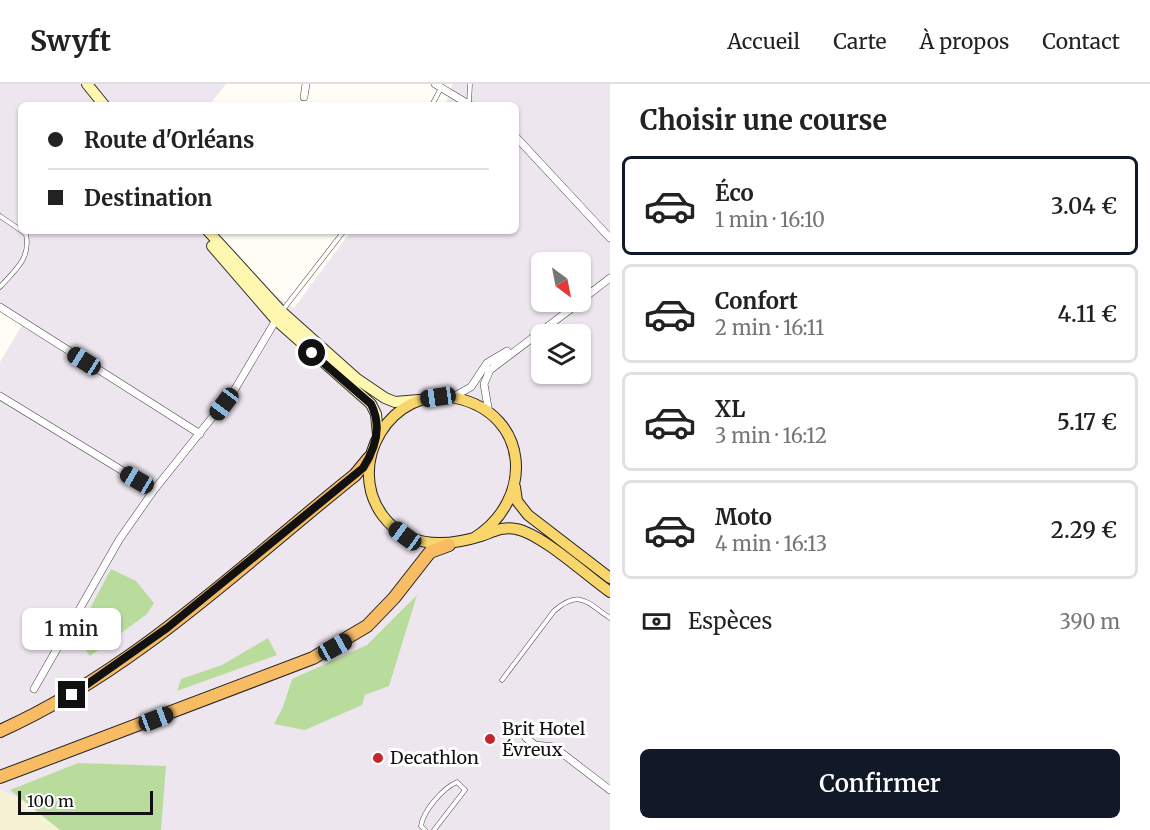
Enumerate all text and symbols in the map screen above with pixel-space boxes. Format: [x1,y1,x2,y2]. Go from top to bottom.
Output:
text: Swyft [30,23,111,59]
text: Accueil [727,28,800,55]
text: Carte [833,28,887,55]
text: À propos [920,28,1009,55]
text: Contact [1042,28,1120,55]
text: Choisir une course [640,103,887,137]
text: Route d'Orléans [84,126,254,154]
icon: car [643,179,697,233]
text: Éco [715,179,754,207]
text: Destination [84,184,212,212]
text: 3.04 € [1051,192,1117,220]
text: 1 min · 16:10 [715,207,825,232]
north arrow [531,252,591,312]
map controls [531,252,591,384]
icon: car [643,287,697,341]
text: Confort [715,287,798,315]
text: 4.11 € [1058,300,1117,328]
text: 2 min · 16:11 [715,315,824,340]
button: layers [531,324,591,384]
route start [298,339,325,366]
car [64,344,104,378]
car [206,384,242,424]
car [419,386,457,408]
icon: car [643,395,697,449]
text: XL [715,395,745,423]
text: 5.17 € [1057,408,1117,436]
text: 3 min · 16:12 [715,423,827,448]
car [117,463,157,497]
icon: car [643,503,697,557]
text: Moto [715,503,772,531]
text: 2.29 € [1051,516,1117,544]
car [385,518,425,554]
text: 4 min · 16:13 [715,531,827,556]
icon: cash [640,605,673,638]
text: Espèces [688,607,772,635]
callout: 1 min [22,608,122,650]
text: 390 m [1060,609,1120,634]
text: 1 min [45,616,98,641]
car [315,630,355,664]
route end [58,681,85,708]
car [136,704,176,734]
place label: Brit Hotel Évreux [502,717,586,761]
marker: Brit Hotel Évreux [483,732,497,746]
place label: Decathlon [390,746,479,769]
button: Confirmer [640,749,1120,818]
marker: Decathlon [371,751,385,765]
scale bar [18,788,153,816]
text: 100 m [27,791,74,811]

